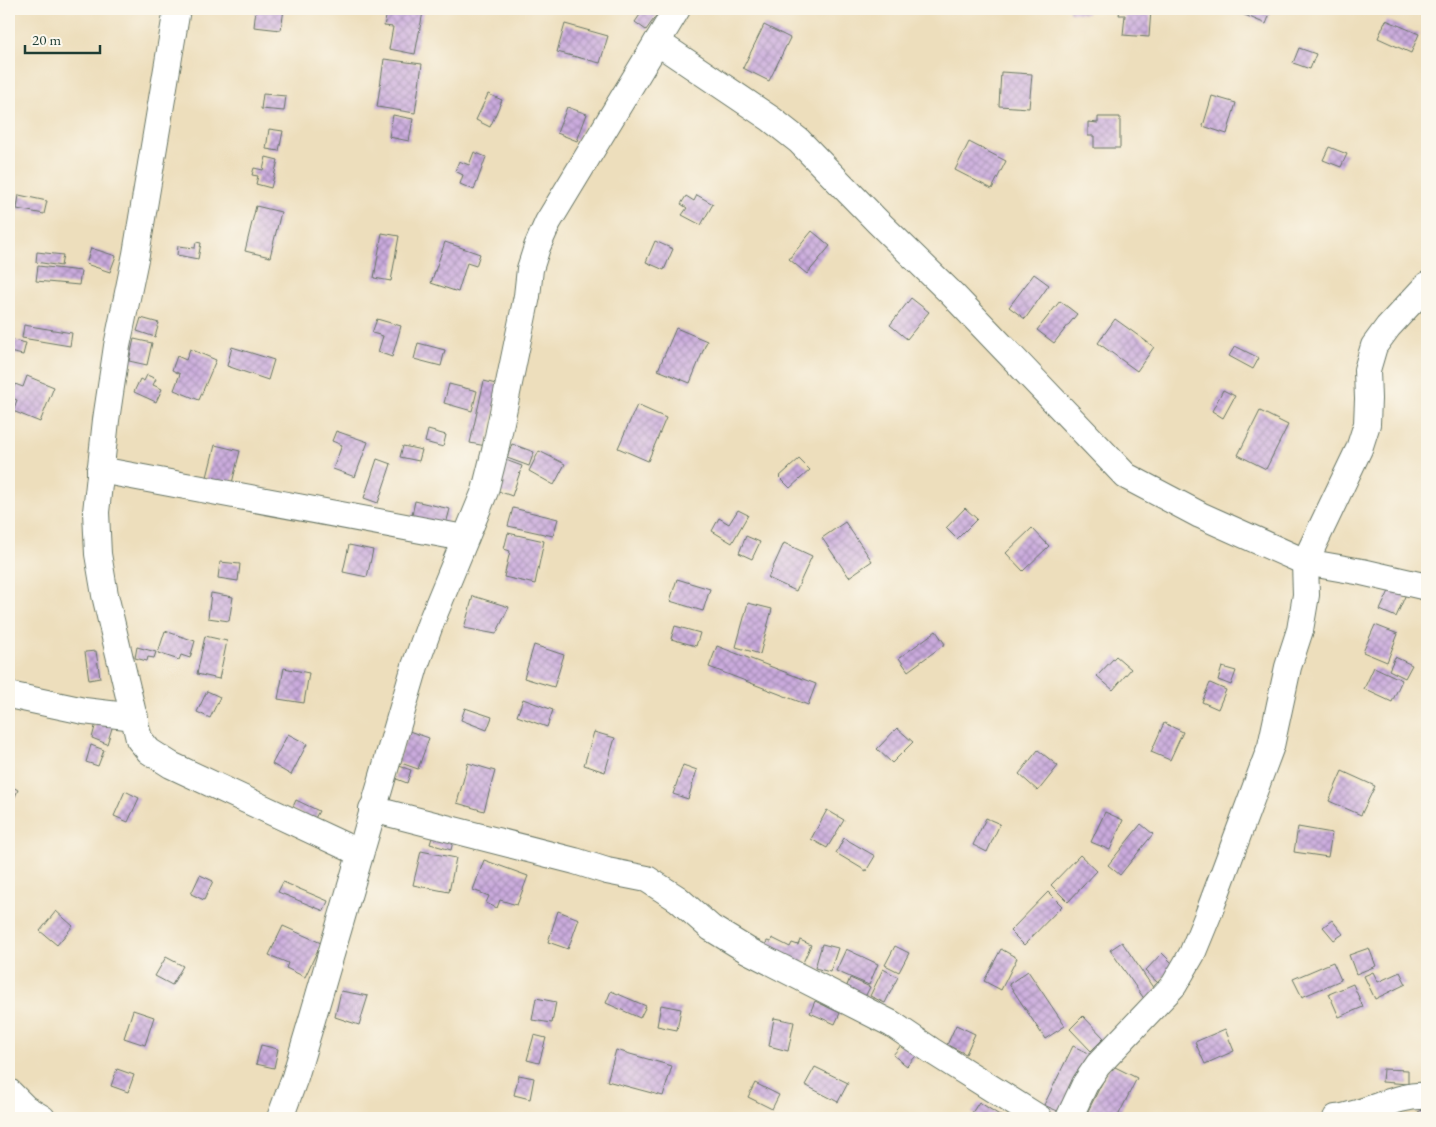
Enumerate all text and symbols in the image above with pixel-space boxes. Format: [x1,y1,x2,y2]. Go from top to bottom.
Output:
scale bar [25,22,100,54]
text: 20 m [32,30,61,49]

